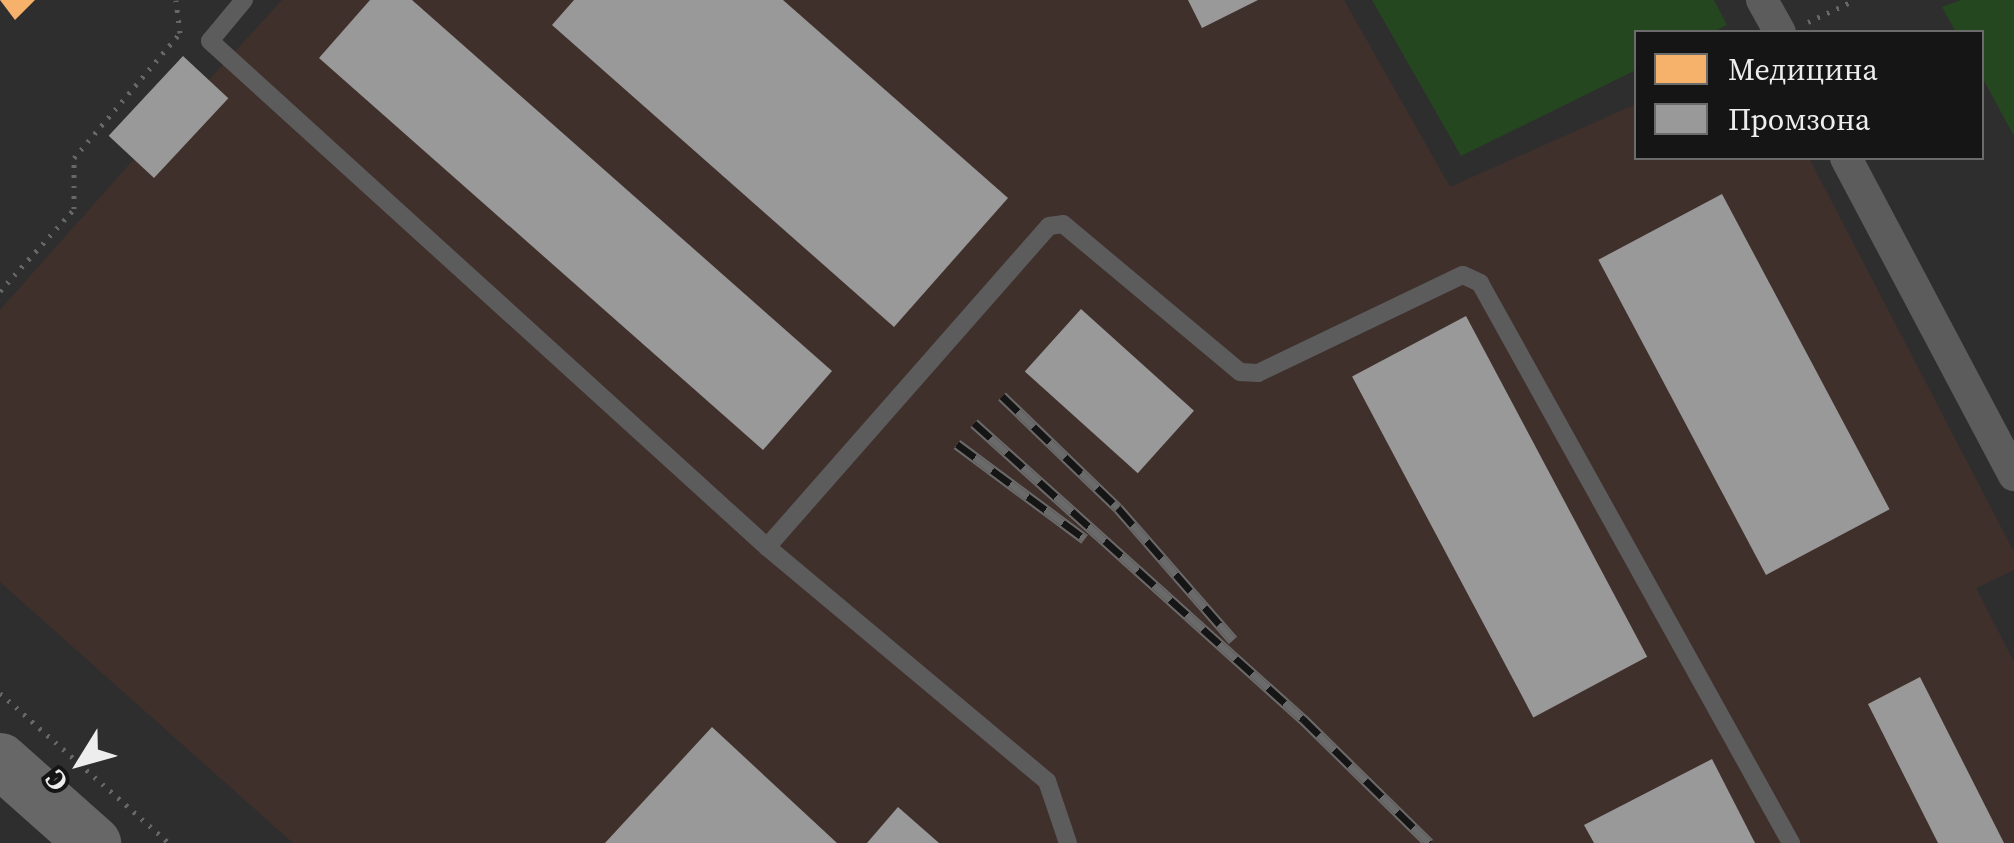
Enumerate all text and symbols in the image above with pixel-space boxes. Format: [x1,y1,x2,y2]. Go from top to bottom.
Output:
legend [1634,30,1984,160]
text: Медицина [1728,49,1878,90]
text: Промзона [1728,99,1870,140]
north arrow [30,713,130,813]
text: С [36,763,76,799]

